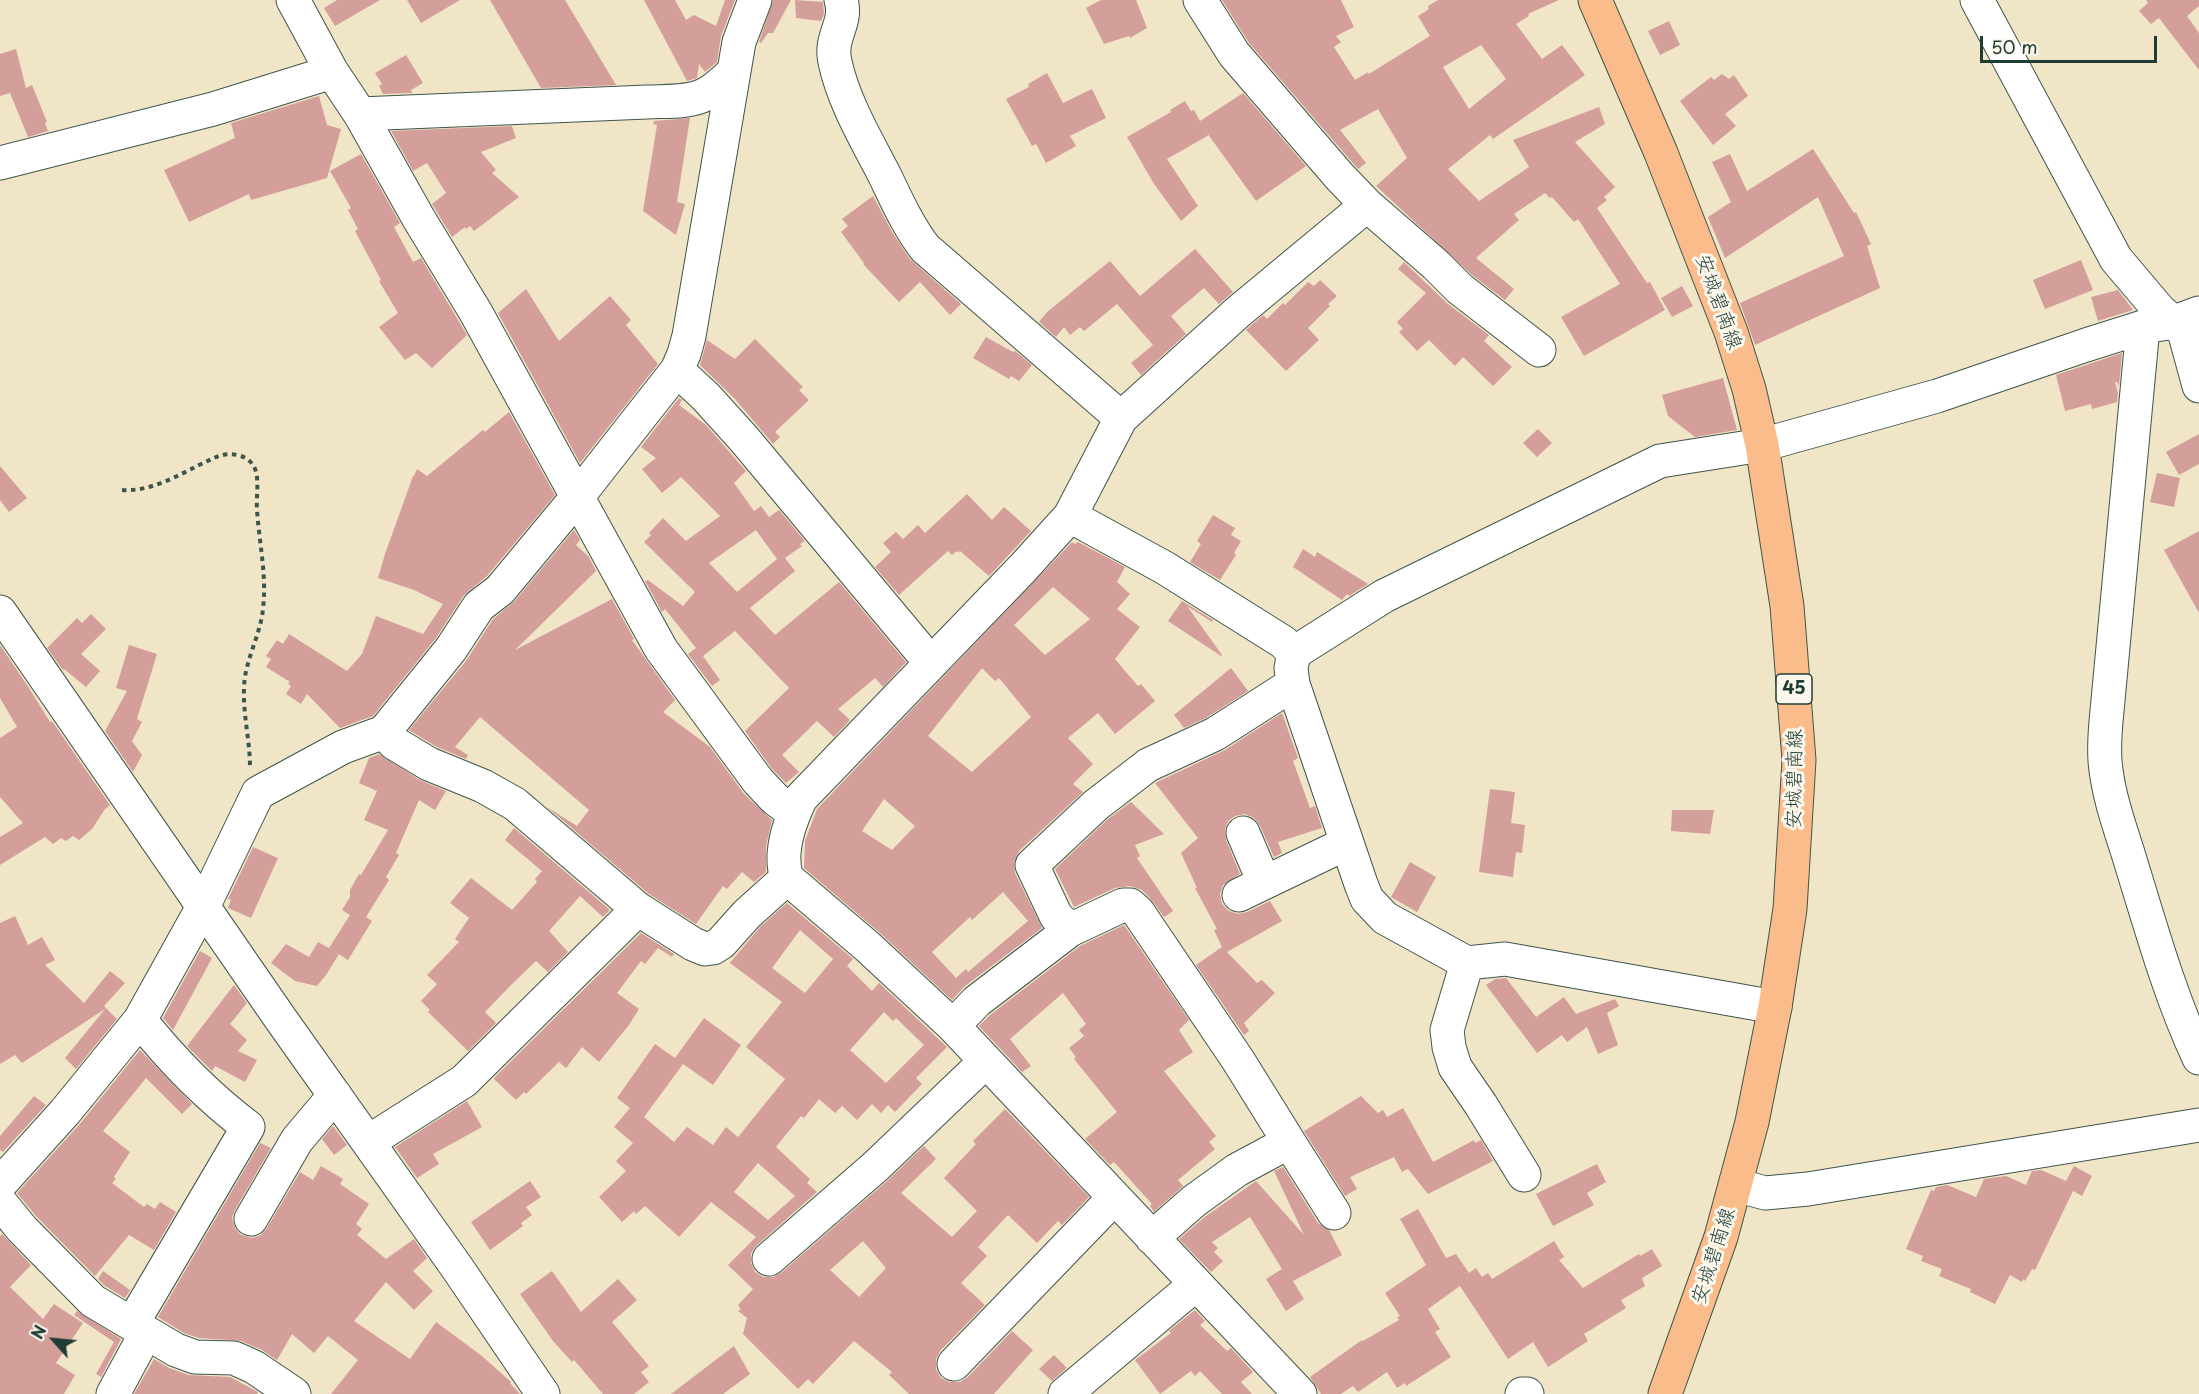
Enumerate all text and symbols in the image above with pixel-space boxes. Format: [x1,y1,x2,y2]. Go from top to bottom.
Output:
scale bar [1983,24,2160,62]
text: 50 m [1991,33,2038,60]
street label: 安城碧南線 [1690,251,1746,353]
road number: 45 [1776,674,1812,704]
street label: 安城碧南線 [1782,729,1808,829]
street label: 安城碧南線 [1687,1205,1741,1307]
north arrow [24,1310,84,1370]
text: N [24,1321,52,1343]

